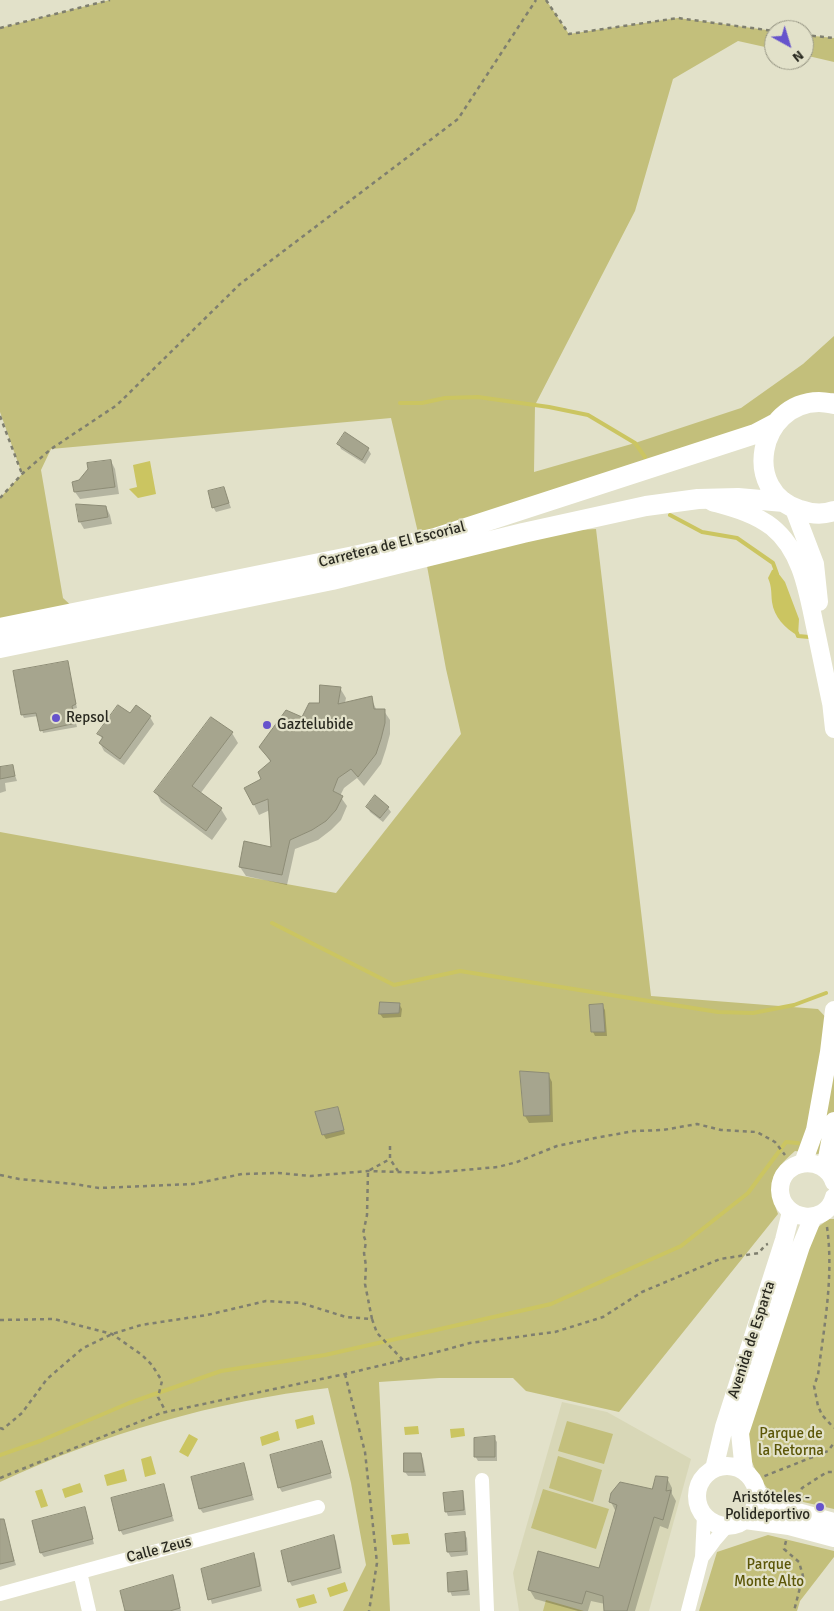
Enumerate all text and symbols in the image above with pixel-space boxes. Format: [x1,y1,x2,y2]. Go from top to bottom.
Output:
north arrow [764,20,814,70]
text: N [789,47,807,66]
street label: Carretera de El Escorial [317,518,467,572]
place label: Repsol [66,709,109,727]
marker: Repsol [50,712,62,724]
place label: Gaztelubide [277,716,353,734]
marker: Gaztelubide [261,719,273,731]
street label: Avenida de Esparta [725,1279,779,1401]
park label: Parque de la Retorna [758,1425,824,1460]
place label: Aristóteles - Polideportivo [725,1489,810,1524]
marker: Aristóteles - Polideportivo [814,1501,826,1513]
street label: Calle Zeus [125,1533,193,1567]
park label: Parque Monte Alto [734,1556,804,1591]

